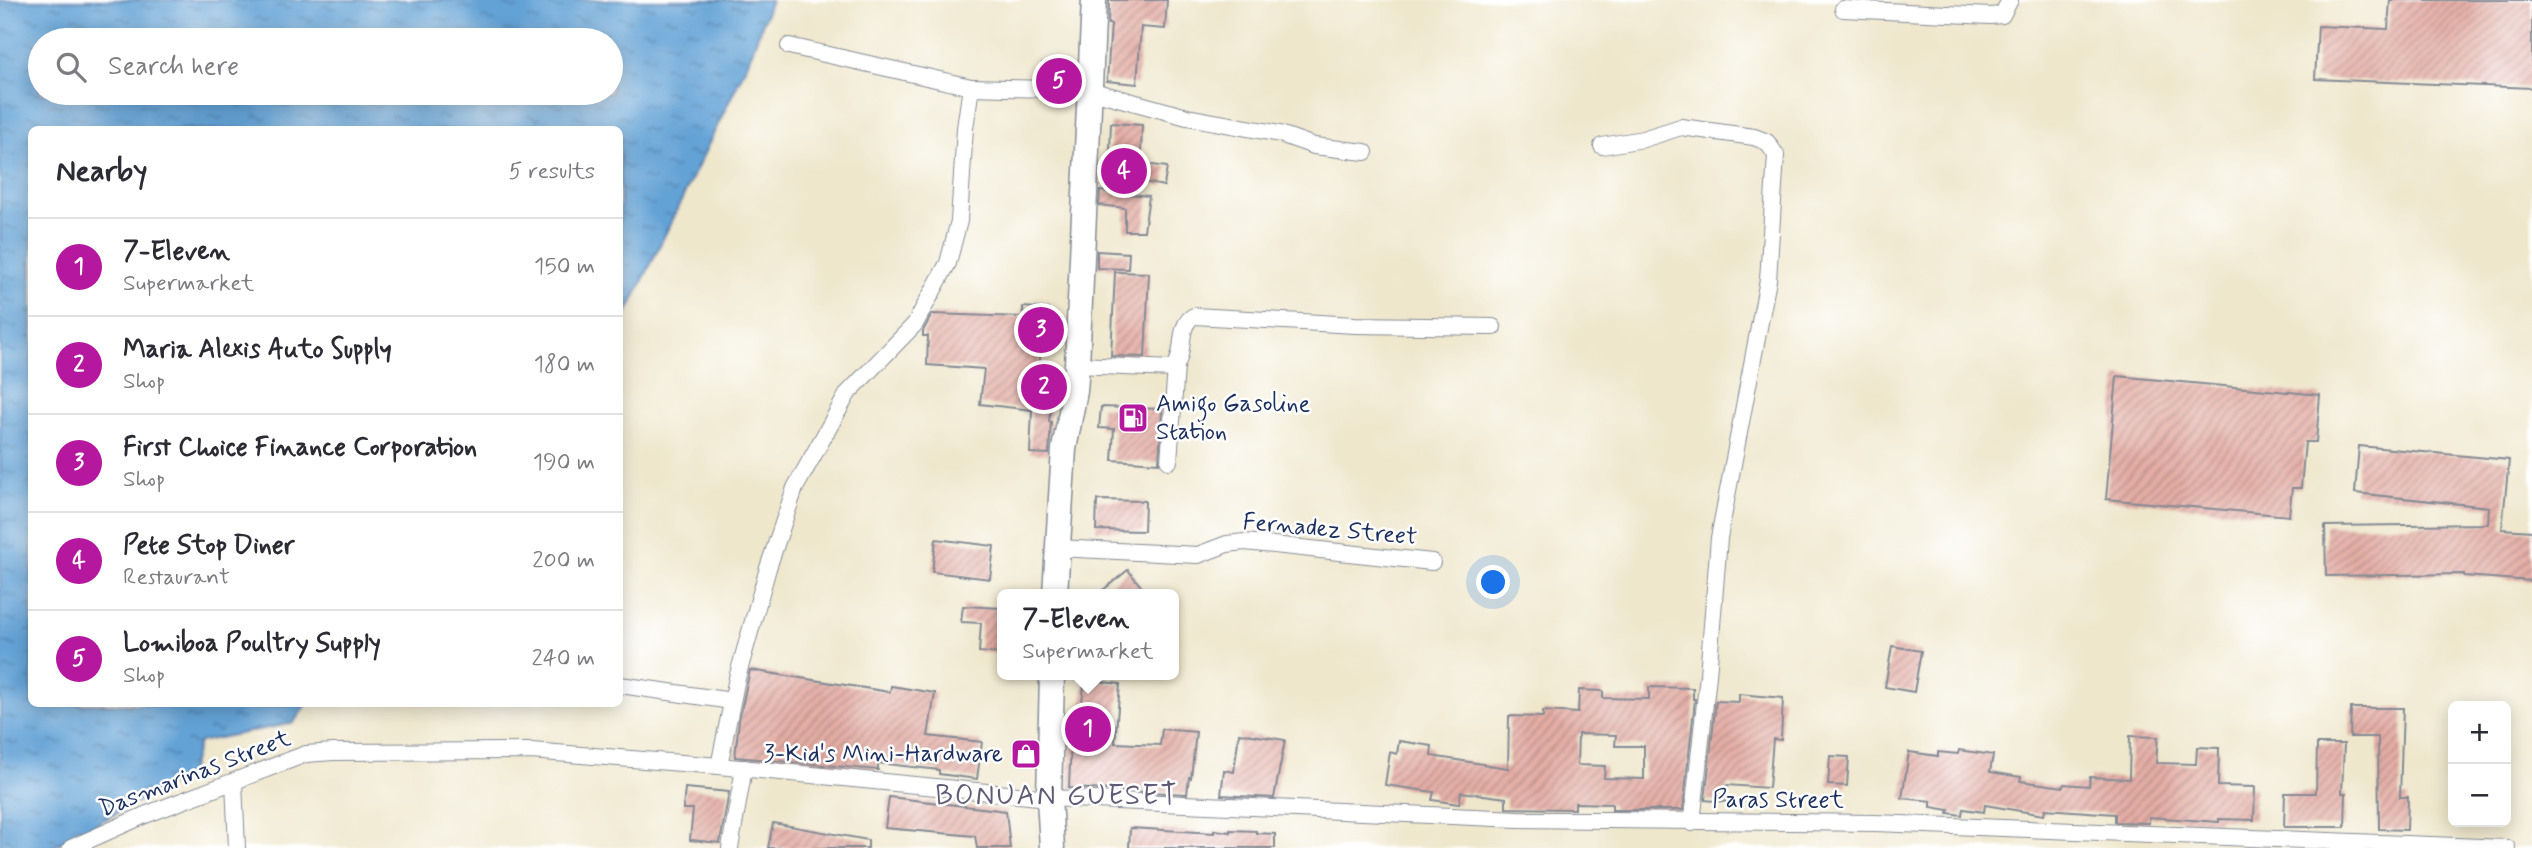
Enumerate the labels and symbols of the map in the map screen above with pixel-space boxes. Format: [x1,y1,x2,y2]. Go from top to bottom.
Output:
pin: 5 [1036,55,1082,107]
pin: 4 [1101,145,1147,197]
pin: 3 [1018,304,1064,356]
pin: 2 [1021,361,1067,413]
place label: Amigo Gasoline Station [1156,389,1311,448]
fuel station icon: Amigo Gasoline Station [1116,401,1150,435]
street label: Fernadez Street [1241,507,1419,553]
your location [1476,565,1510,599]
pin: 1 [1065,703,1111,755]
street label: Dasmarinas Street [95,723,295,825]
shop icon: 3-Kid's Mini-Hardware [1009,737,1043,771]
place label: 3-Kid's Mini-Hardware [764,739,1003,770]
district label: BONUAN GUESET [935,778,1179,815]
street label: Paras Street [1712,785,1844,816]

